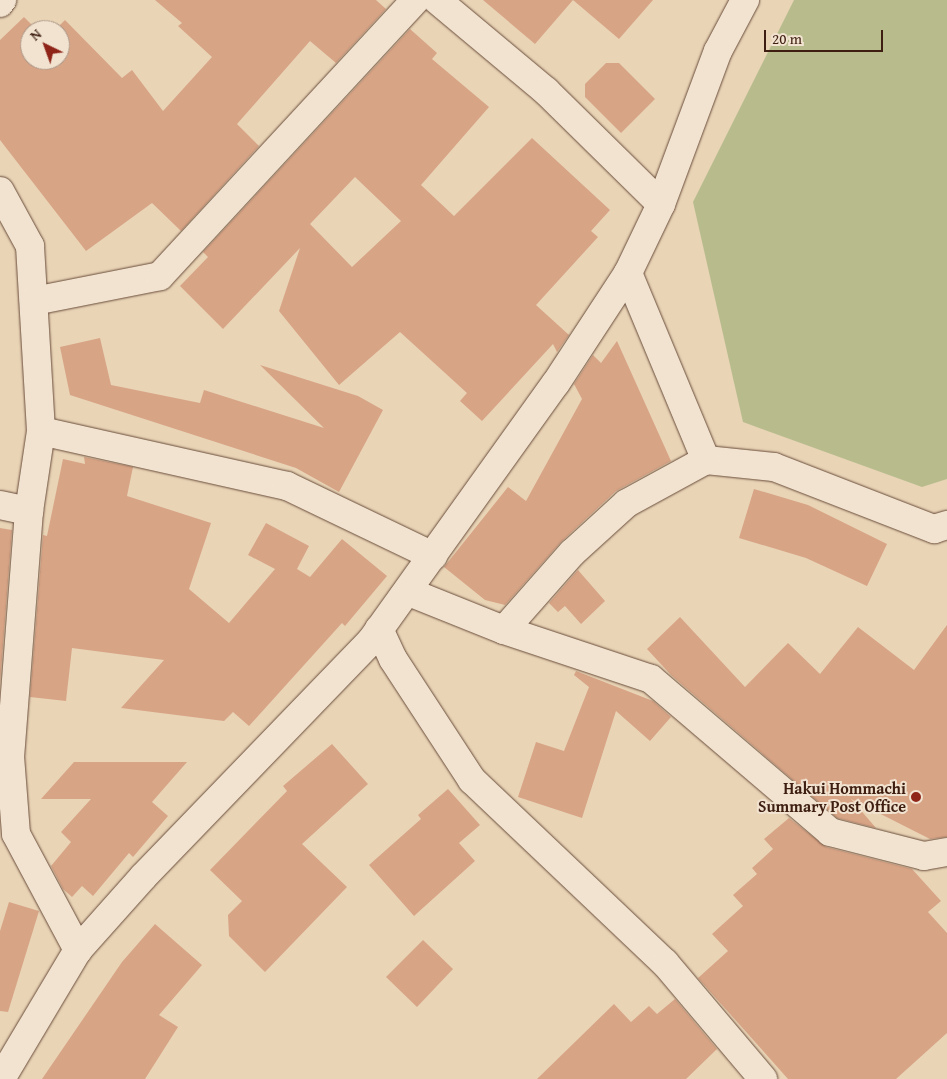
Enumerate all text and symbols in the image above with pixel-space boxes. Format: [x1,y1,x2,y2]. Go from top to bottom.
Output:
north arrow [20,20,70,70]
scale bar [767,20,886,52]
text: N [25,24,46,45]
text: 20 m [772,28,802,49]
place label: Hakui Hommachi Summary Post Office [758,778,906,816]
marker: Hakui Hommachi Summary Post Office [910,791,922,803]

